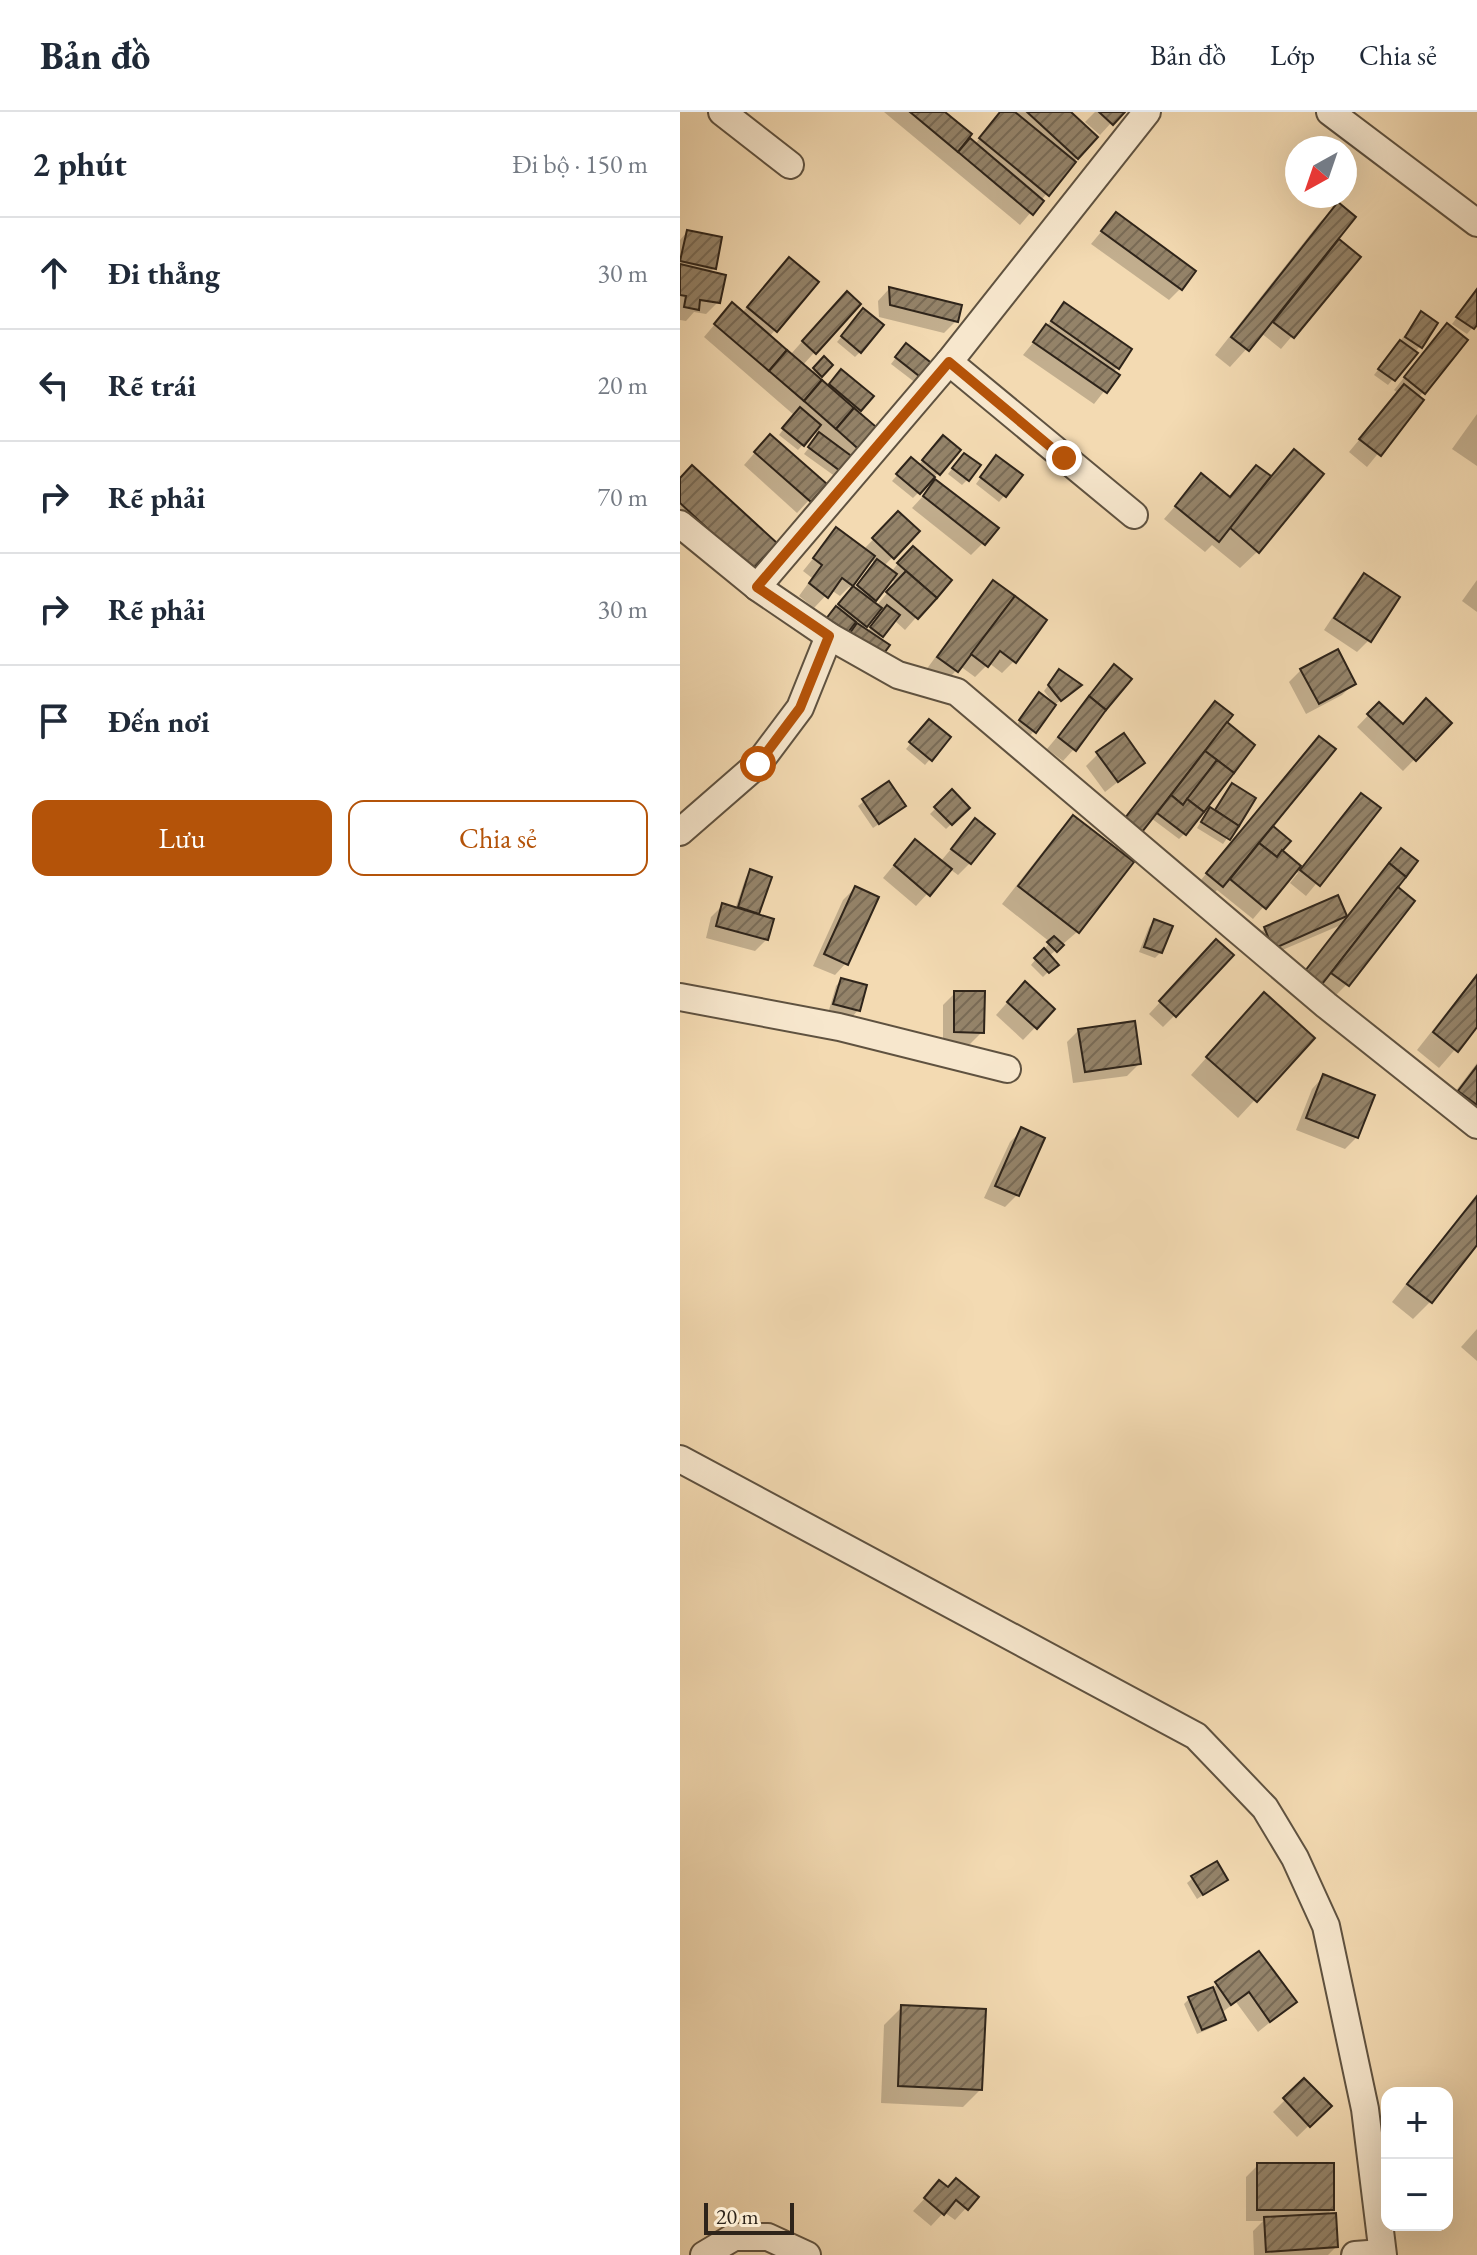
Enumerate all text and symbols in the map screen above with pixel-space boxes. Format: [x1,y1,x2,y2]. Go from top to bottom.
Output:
text: Bản đồ [40,31,150,80]
text: Bản đồ [1150,37,1226,73]
text: Lớp [1270,37,1315,73]
text: Chia sẻ [1359,37,1437,73]
north arrow [1285,136,1357,208]
text: 2 phút [32,142,127,186]
text: Đi bộ · 150 m [512,147,648,181]
icon: ahead [32,251,76,295]
text: Đi thẳng [108,254,220,293]
text: 30 m [598,256,648,290]
icon: left [32,363,76,407]
text: Rẽ trái [108,366,196,405]
text: 20 m [598,368,648,402]
route end [1046,440,1082,476]
icon: right [32,475,76,519]
text: Rẽ phải [108,478,205,517]
text: 70 m [598,480,648,514]
icon: right [32,587,76,631]
text: Rẽ phải [108,590,205,629]
text: 30 m [598,592,648,626]
icon: arrive [32,699,76,743]
text: Đến nơi [108,702,210,741]
route start [740,746,776,782]
button: Lưu [32,800,332,876]
button: Chia sẻ [348,800,648,876]
map controls [1381,2087,1453,2231]
button: + [1381,2087,1453,2159]
button: − [1381,2159,1453,2231]
scale bar [704,2199,794,2235]
text: 20 m [716,2202,759,2231]

